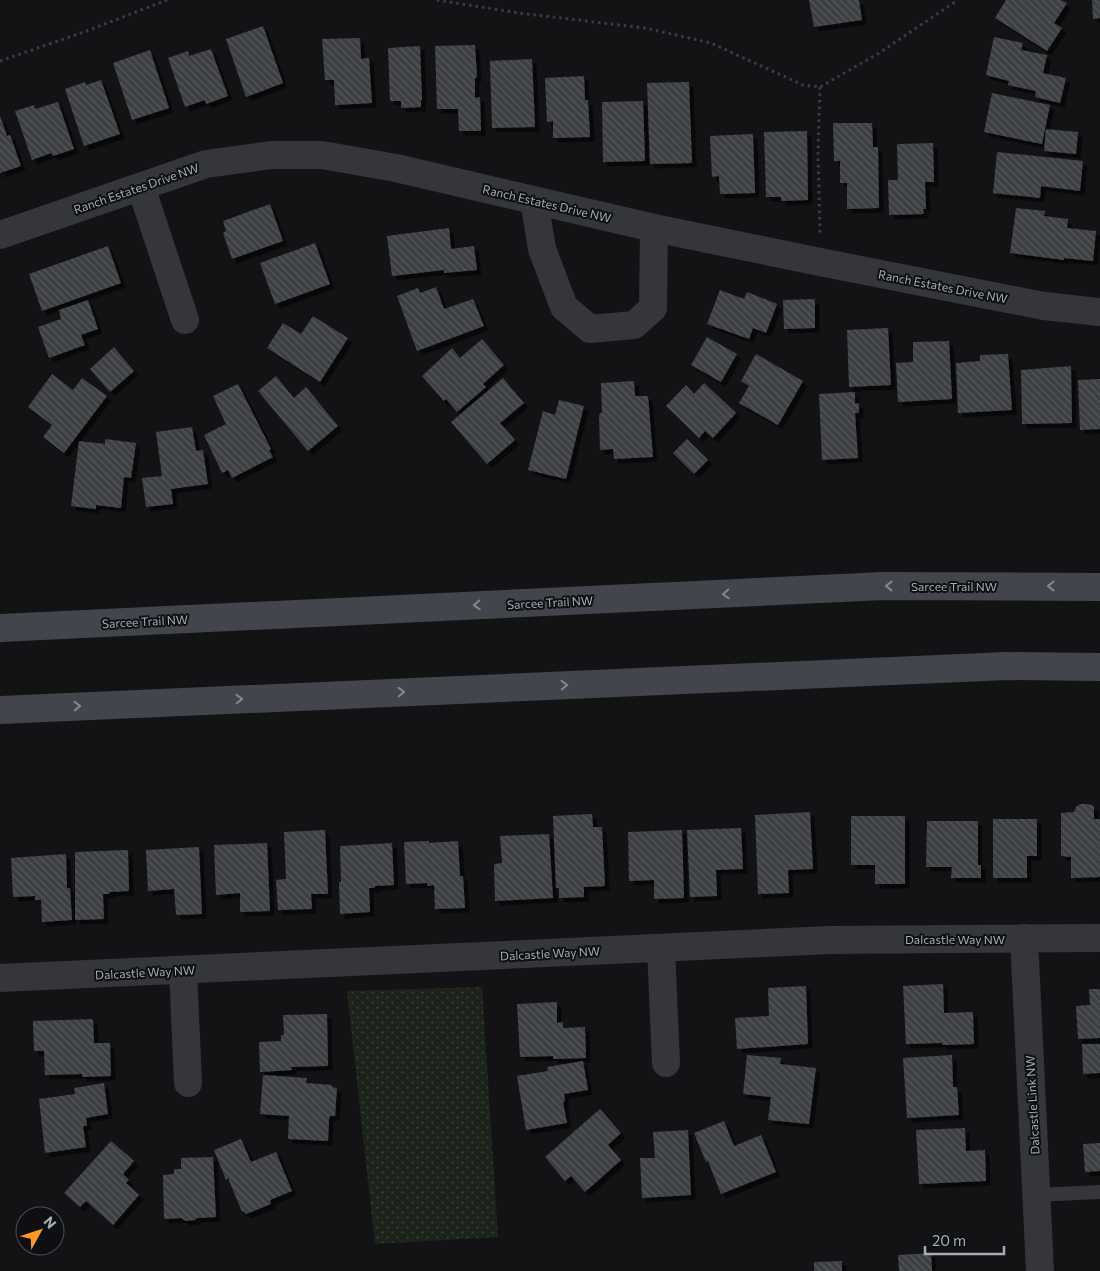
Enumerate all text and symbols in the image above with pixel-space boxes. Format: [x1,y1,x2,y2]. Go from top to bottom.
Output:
street label: Ranch Estates Drive NW [72,160,200,216]
street label: Ranch Estates Drive NW [481,181,613,225]
street label: Ranch Estates Drive NW [877,267,1009,305]
street label: Sarcee Trail NW [911,579,997,593]
one-way arrow [885,581,893,592]
one-way arrow [1047,581,1055,591]
one-way arrow [722,588,730,599]
street label: Sarcee Trail NW [507,593,593,611]
one-way arrow [472,600,480,610]
street label: Sarcee Trail NW [102,612,188,630]
one-way arrow [560,680,568,691]
one-way arrow [398,687,406,698]
one-way arrow [235,694,243,705]
one-way arrow [73,701,81,712]
street label: Dalcastle Way NW [905,932,1005,946]
street label: Dalcastle Way NW [500,943,600,963]
street label: Dalcastle Way NW [95,962,195,982]
street label: Dalcastle Link NW [1022,1055,1042,1155]
north arrow [15,1206,65,1256]
text: N [40,1213,60,1232]
scale bar [925,1224,1004,1256]
text: 20 m [932,1231,966,1249]

